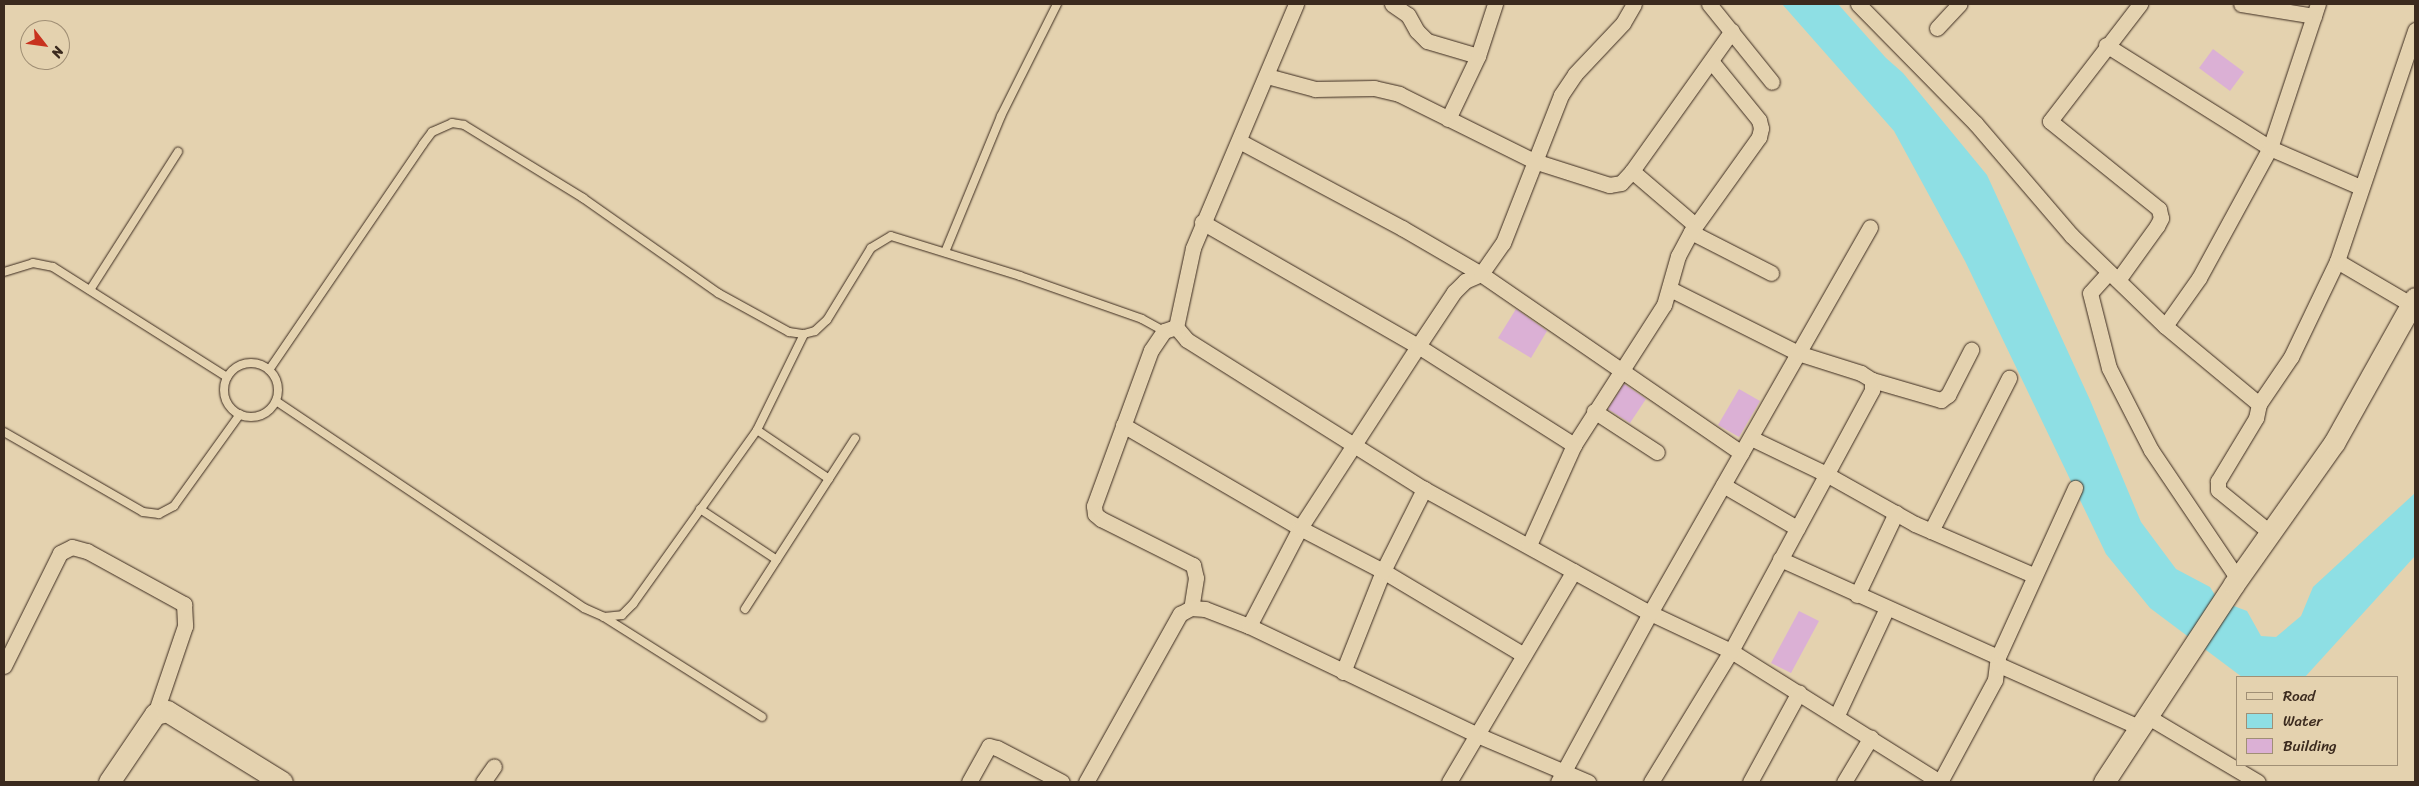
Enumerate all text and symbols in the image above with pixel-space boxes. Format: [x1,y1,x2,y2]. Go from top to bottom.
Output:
north arrow [20,20,70,70]
text: N [44,42,71,63]
legend [2236,676,2399,766]
text: Road [2283,683,2315,709]
text: Water [2283,708,2323,734]
text: Building [2283,733,2337,759]

